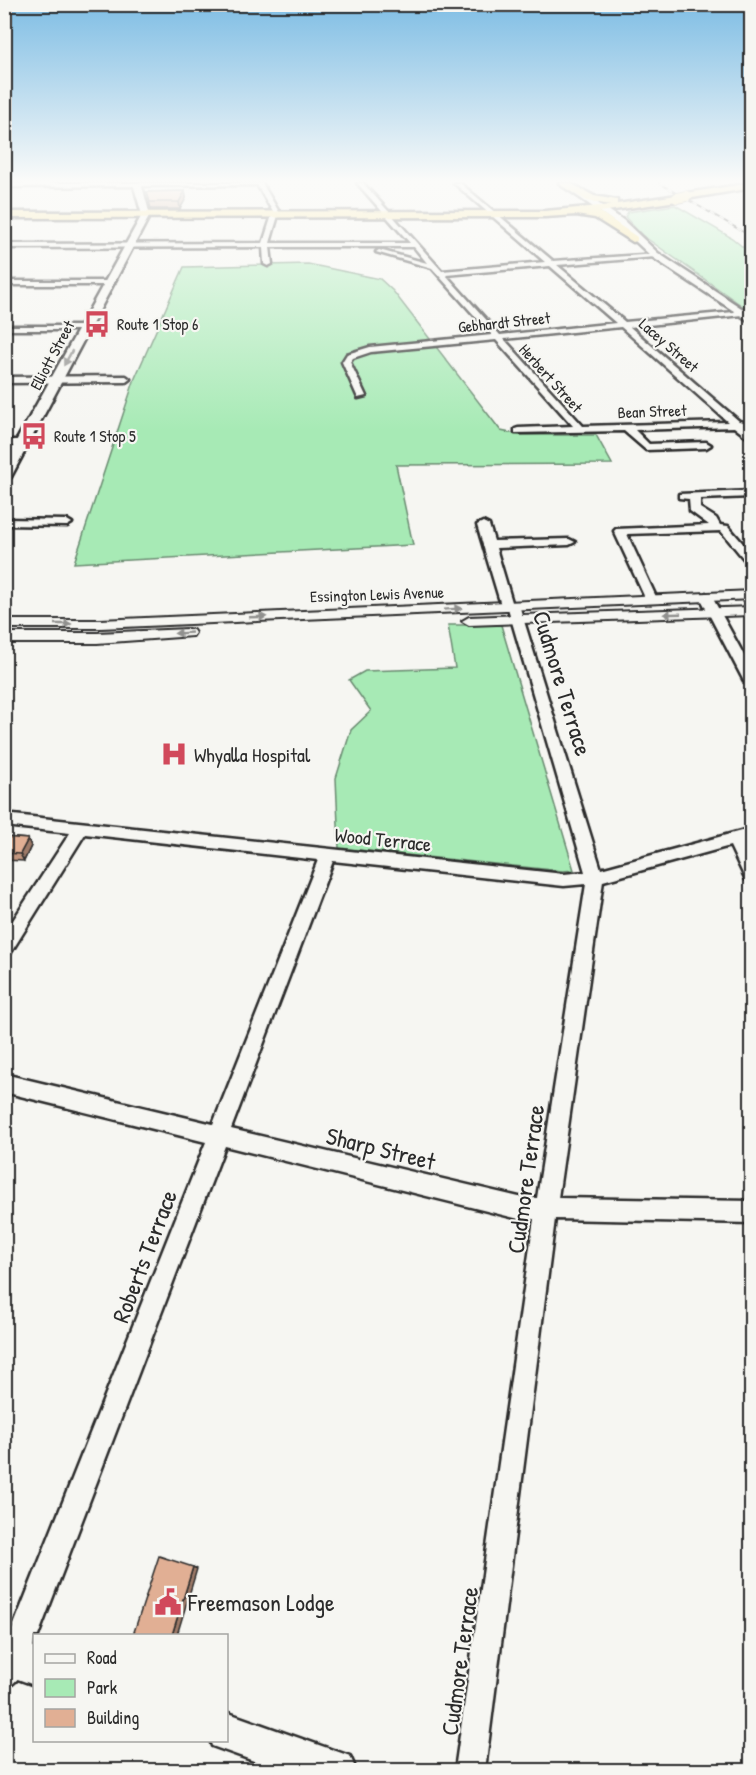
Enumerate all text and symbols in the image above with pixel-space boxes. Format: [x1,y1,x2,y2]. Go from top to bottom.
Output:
street label: Gebhardt Street [457,306,552,338]
bus stop icon: Route 1 Stop 6 [82,309,112,339]
place label: Route 1 Stop 6 [117,313,198,335]
street label: Lacey Street [634,313,704,377]
street label: Elliott Street [24,316,80,394]
street label: Herbert Street [514,339,588,418]
one-way arrow [63,350,73,367]
street label: Bean Street [617,399,687,423]
bus stop icon: Route 1 Stop 5 [19,421,49,451]
place label: Route 1 Stop 5 [54,425,136,447]
street label: Essington Lewis Avenue [310,581,445,607]
one-way arrow [443,604,462,613]
street label: Cudmore Terrace [526,607,600,760]
one-way arrow [663,609,682,618]
one-way arrow [248,612,267,621]
one-way arrow [53,619,72,629]
one-way arrow [174,629,193,638]
hospital icon: Whyalla Hospital [159,739,189,769]
place label: Whyalla Hospital [194,741,311,768]
street label: Wood Terrace [333,820,433,858]
street label: Cudmore Terrace [499,1102,551,1255]
street label: Sharp Street [323,1119,440,1177]
street label: Roberts Terrace [104,1185,184,1327]
street label: Cudmore Terrace [433,1584,485,1737]
place label: Freemason Lodge [187,1586,335,1618]
public building icon: Freemason Lodge [153,1587,183,1617]
legend [33,1634,228,1742]
text: Road [87,1645,117,1670]
text: Park [87,1675,118,1700]
text: Building [87,1705,139,1730]

